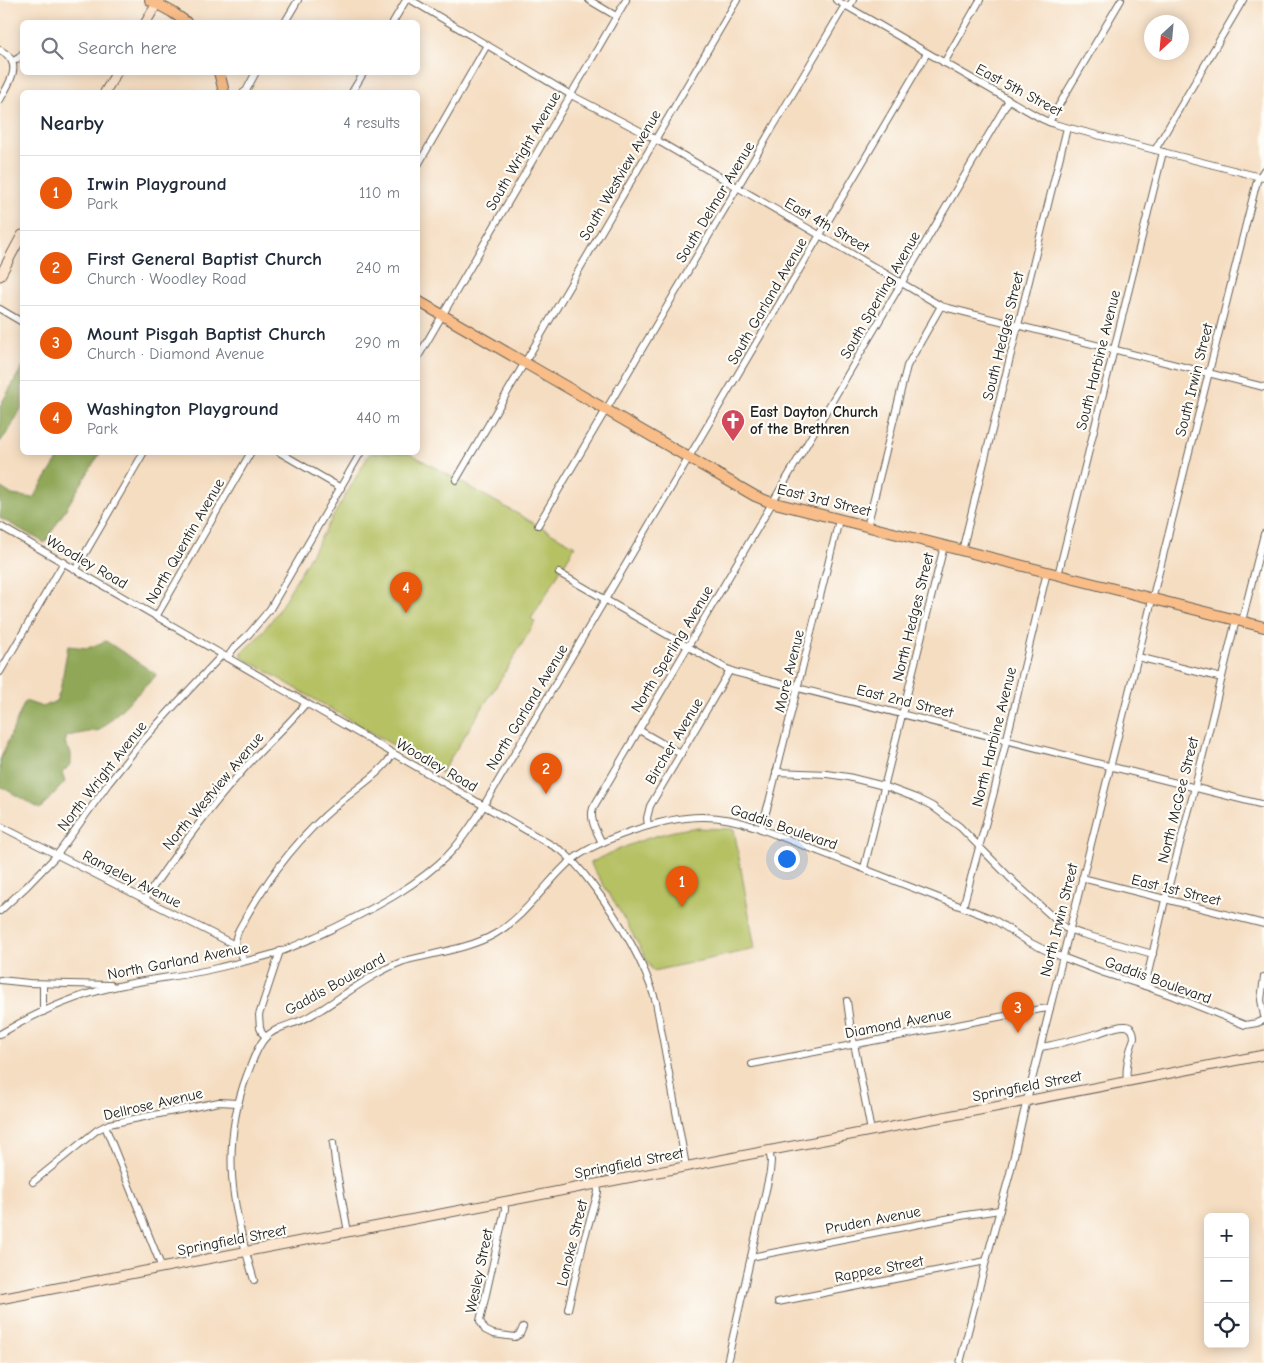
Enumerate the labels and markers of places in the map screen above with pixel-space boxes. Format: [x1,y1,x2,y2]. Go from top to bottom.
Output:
place label: East Dayton Church of the Brethren [750,403,878,438]
church icon: East Dayton Church of the Brethren [720,408,746,442]
pin: 4 [390,572,422,613]
pin: 2 [530,753,562,794]
pin: 1 [666,866,698,907]
pin: 3 [1002,992,1034,1033]

